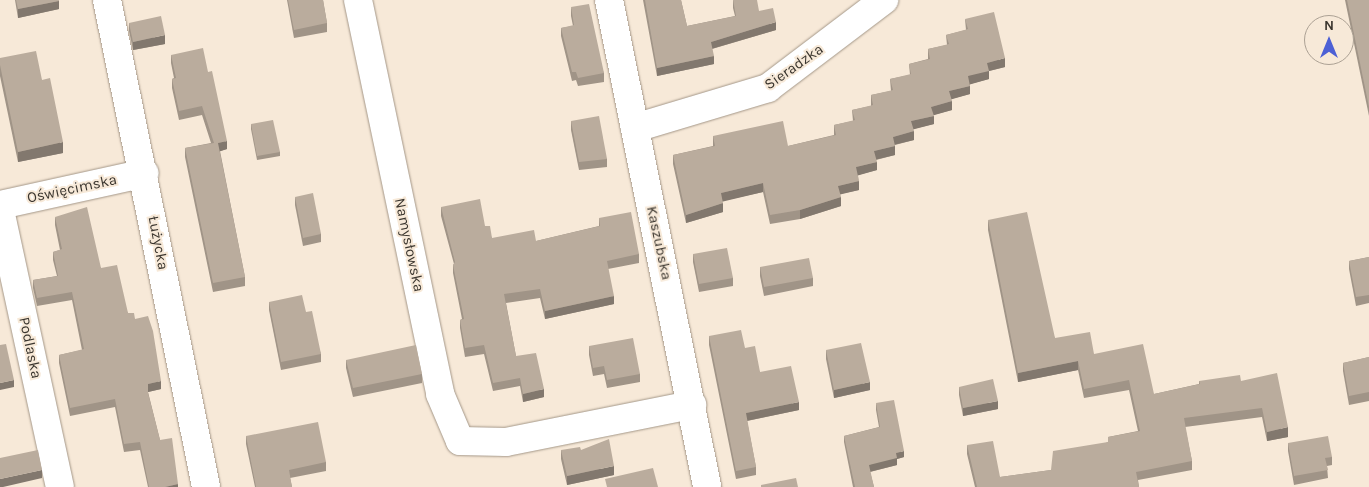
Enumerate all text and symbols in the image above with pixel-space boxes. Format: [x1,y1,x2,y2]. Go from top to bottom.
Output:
north arrow [1304,15,1354,65]
text: N [1324,17,1334,34]
street label: Sieradzka [761,40,827,94]
street label: Oświęcimska [25,171,119,207]
street label: Namysłowska [390,197,428,293]
street label: Kaszubska [642,204,676,282]
street label: Łużycka [144,214,172,272]
street label: Podlaska [15,316,45,380]

